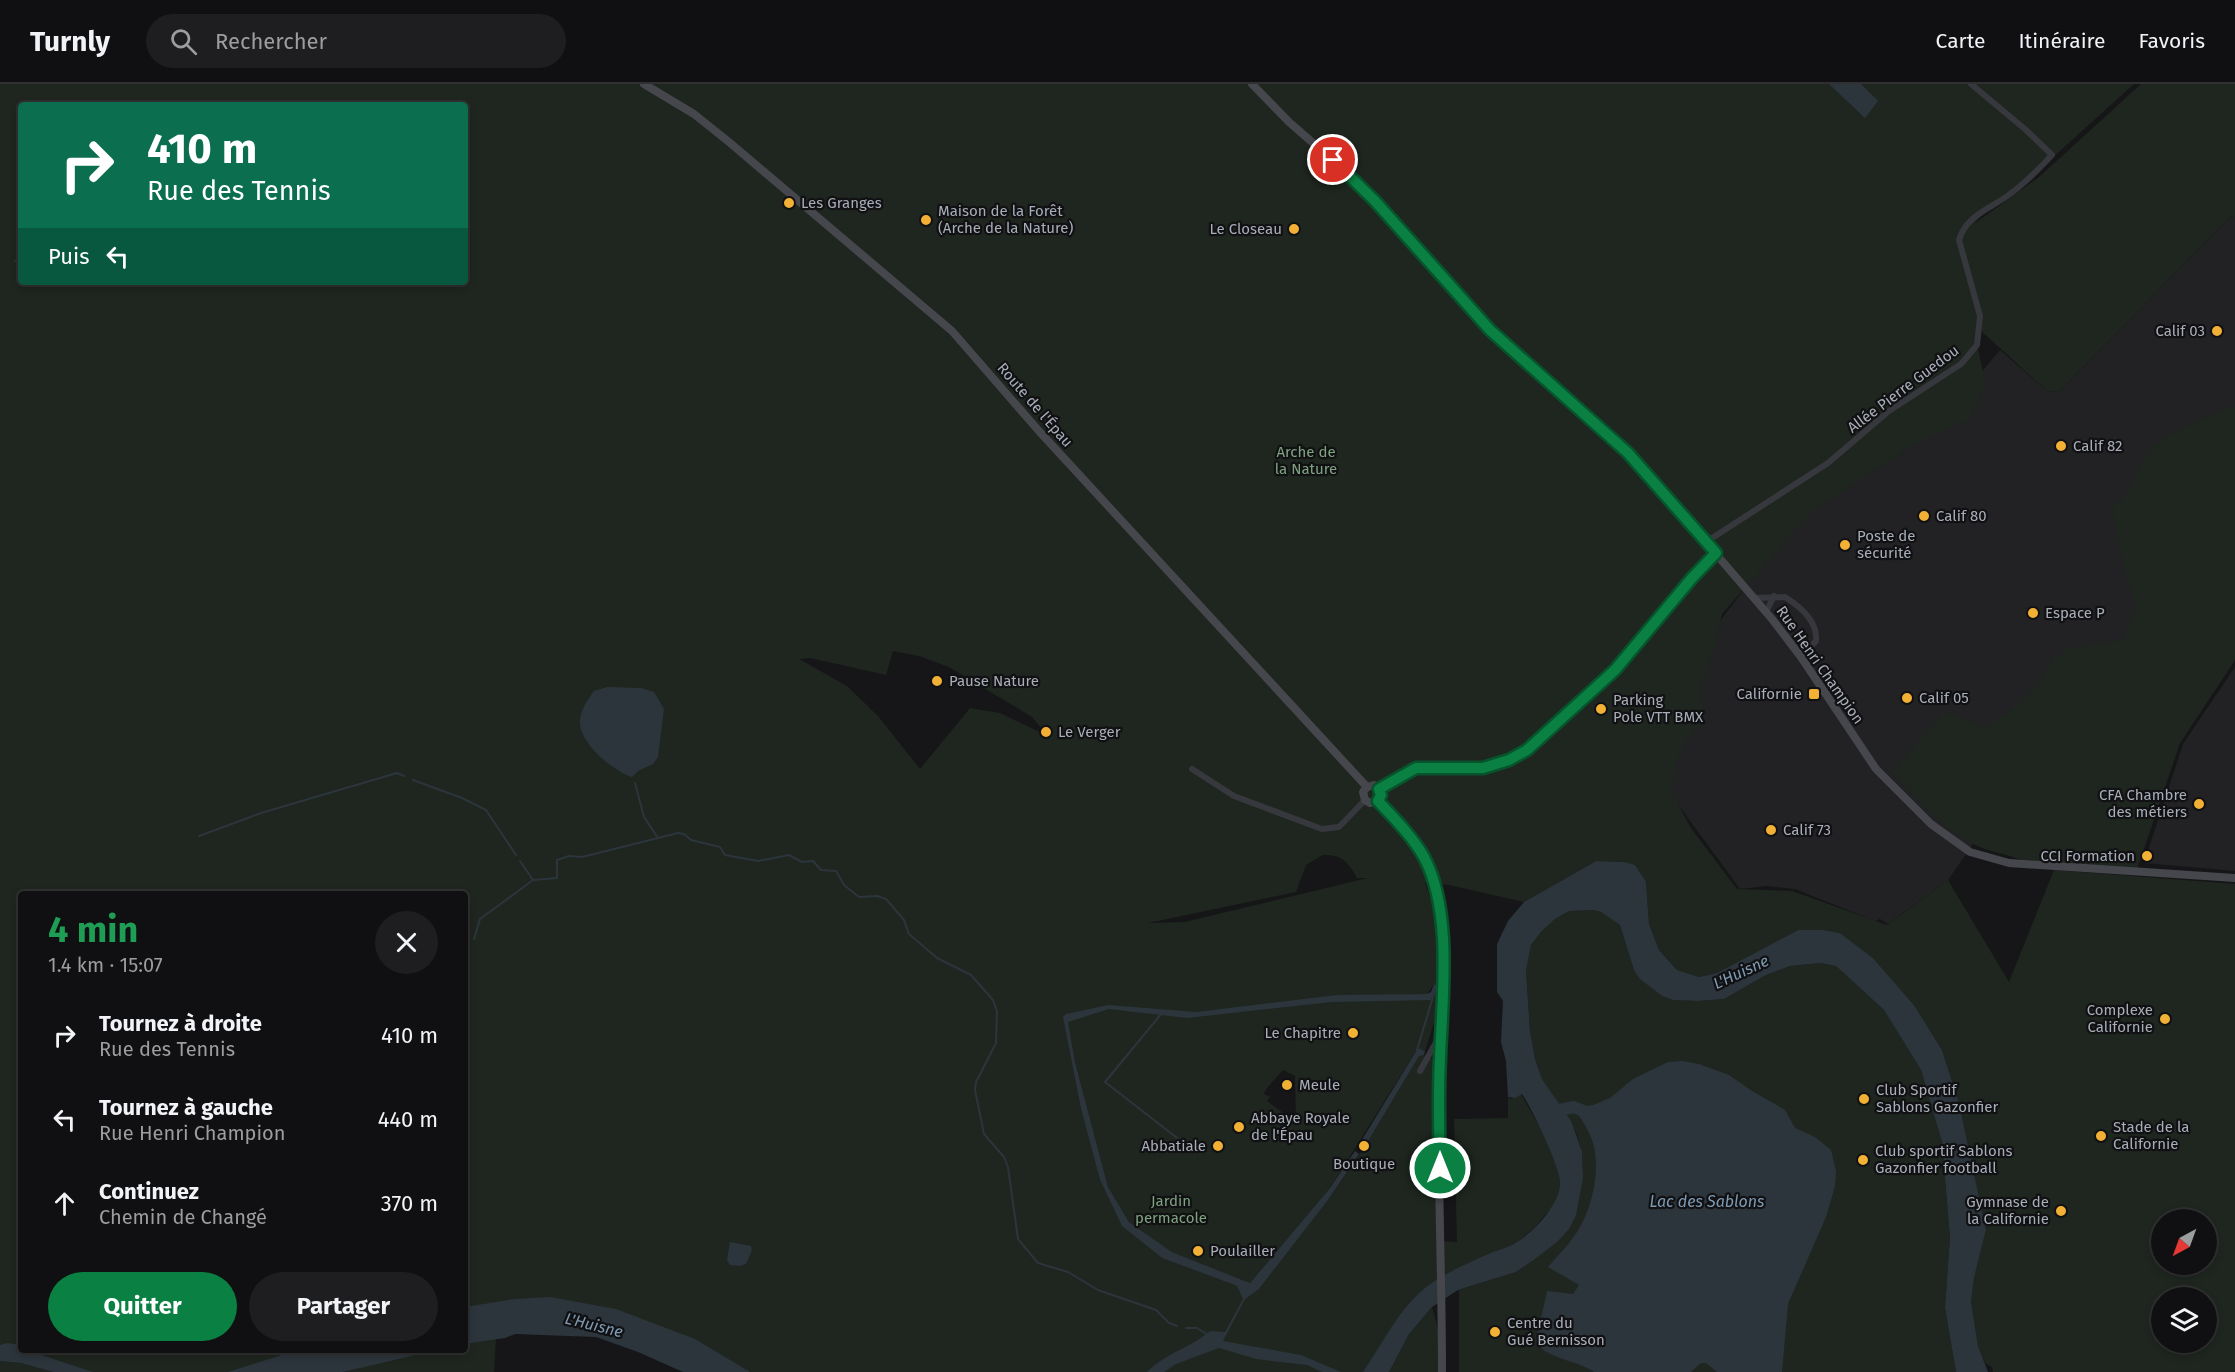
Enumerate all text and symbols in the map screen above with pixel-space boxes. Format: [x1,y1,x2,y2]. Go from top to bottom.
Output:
search box [146,14,566,68]
text: Turnly [30,25,110,58]
icon: search [167,25,200,58]
text: Rechercher [215,28,327,55]
text: Carte [1936,28,1985,54]
text: Itinéraire [2018,28,2105,54]
text: Favoris [2138,28,2205,54]
text: 410 m [147,124,257,174]
icon: right [48,126,126,204]
pin [1307,134,1358,185]
icon: arrive [1316,143,1349,176]
text: Rue des Tennis [147,175,331,207]
place label: Les Granges [801,194,882,212]
marker: Les Granges [782,196,796,210]
place label: Maison de la Forêt (Arche de la Nature) [938,202,1074,237]
marker: Maison de la Forêt (Arche de la Nature) [919,213,933,227]
place label: Le Closeau [1210,220,1282,238]
marker: Le Closeau [1287,222,1301,236]
icon: left [101,240,134,273]
text: Puis [48,243,89,270]
place label: Calif 03 [2155,322,2205,340]
marker: Calif 03 [2210,324,2224,338]
street label: Allée Pierre Guedou [1844,341,1962,437]
street label: Route de l'Épau [994,359,1076,451]
place label: Calif 82 [2073,437,2122,455]
marker: Calif 82 [2054,439,2068,453]
park label: Arche de la Nature [1275,443,1337,478]
place label: Calif 80 [1936,507,1987,525]
marker: Calif 80 [1917,509,1931,523]
place label: Poste de sécurité [1857,527,1916,562]
marker: Poste de sécurité [1838,538,1852,552]
street label: Rue Henri Champion [1773,603,1867,727]
place label: Espace P [2045,604,2105,622]
marker: Espace P [2026,606,2040,620]
place label: Pause Nature [949,672,1039,690]
marker: Pause Nature [930,674,944,688]
place label: Californie [1736,685,1802,703]
marker: Californie [1807,687,1821,701]
place label: Calif 05 [1919,689,1969,707]
place label: Parking Pole VTT BMX [1613,691,1704,726]
marker: Calif 05 [1900,691,1914,705]
marker: Parking Pole VTT BMX [1594,702,1608,716]
place label: Le Verger [1058,723,1121,741]
marker: Le Verger [1039,725,1053,739]
place label: CFA Chambre des métiers [2099,786,2187,821]
marker: CFA Chambre des métiers [2192,797,2206,811]
place label: Calif 73 [1783,821,1831,839]
marker: Calif 73 [1764,823,1778,837]
place label: CCI Formation [2040,847,2135,865]
marker: CCI Formation [2140,849,2154,863]
text: 4 min [48,908,138,952]
button: close [375,911,438,974]
water label: L'Huisne [1710,951,1772,993]
text: 1.4 km · 15:07 [48,953,163,977]
place label: Complexe Californie [2087,1001,2153,1036]
text: Tournez à droite [99,1010,262,1037]
marker: Complexe Californie [2158,1012,2172,1026]
icon: right [48,1019,81,1052]
text: 410 m [381,1022,438,1049]
place label: Le Chapitre [1264,1024,1341,1042]
marker: Le Chapitre [1346,1026,1360,1040]
text: Rue des Tennis [99,1037,235,1061]
place label: Meule [1299,1076,1340,1094]
marker: Meule [1280,1078,1294,1092]
place label: Club Sportif Sablons Gazonfier [1876,1081,1999,1116]
marker: Club Sportif Sablons Gazonfier [1857,1092,1871,1106]
text: Tournez à gauche [99,1094,273,1121]
icon: left [48,1103,81,1136]
text: 440 m [378,1106,438,1133]
place label: Abbaye Royale de l'Épau [1251,1109,1350,1144]
place label: Stade de la Californie [2113,1118,2189,1153]
marker: Abbaye Royale de l'Épau [1232,1120,1246,1134]
text: Rue Henri Champion [99,1121,285,1145]
marker: Stade de la Californie [2094,1129,2108,1143]
position arrow [1408,1136,1472,1200]
place label: Abbatiale [1141,1137,1206,1155]
marker: Abbatiale [1211,1139,1225,1153]
marker: Boutique [1357,1139,1371,1153]
place label: Club sportif Sablons Gazonfier football [1875,1142,2013,1177]
marker: Club sportif Sablons Gazonfier football [1856,1153,1870,1167]
place label: Boutique [1333,1155,1395,1173]
text: Continuez [99,1178,199,1205]
icon: ahead [48,1187,81,1220]
text: 370 m [381,1190,438,1217]
park label: Jardin permacole [1135,1192,1207,1227]
water label: Lac des Sablons [1650,1192,1764,1211]
place label: Gymnase de la Californie [1966,1193,2049,1228]
marker: Gymnase de la Californie [2054,1204,2068,1218]
text: Chemin de Changé [99,1205,267,1229]
north arrow [2151,1209,2217,1275]
map controls [2151,1209,2217,1353]
place label: Poulailler [1210,1242,1275,1260]
marker: Poulailler [1191,1244,1205,1258]
button: Quitter [48,1272,237,1341]
button: Partager [249,1272,438,1341]
button: layers [2151,1287,2217,1353]
water label: L'Huisne [563,1309,625,1341]
place label: Centre du Gué Bernisson [1507,1314,1605,1349]
marker: Centre du Gué Bernisson [1488,1325,1502,1339]

